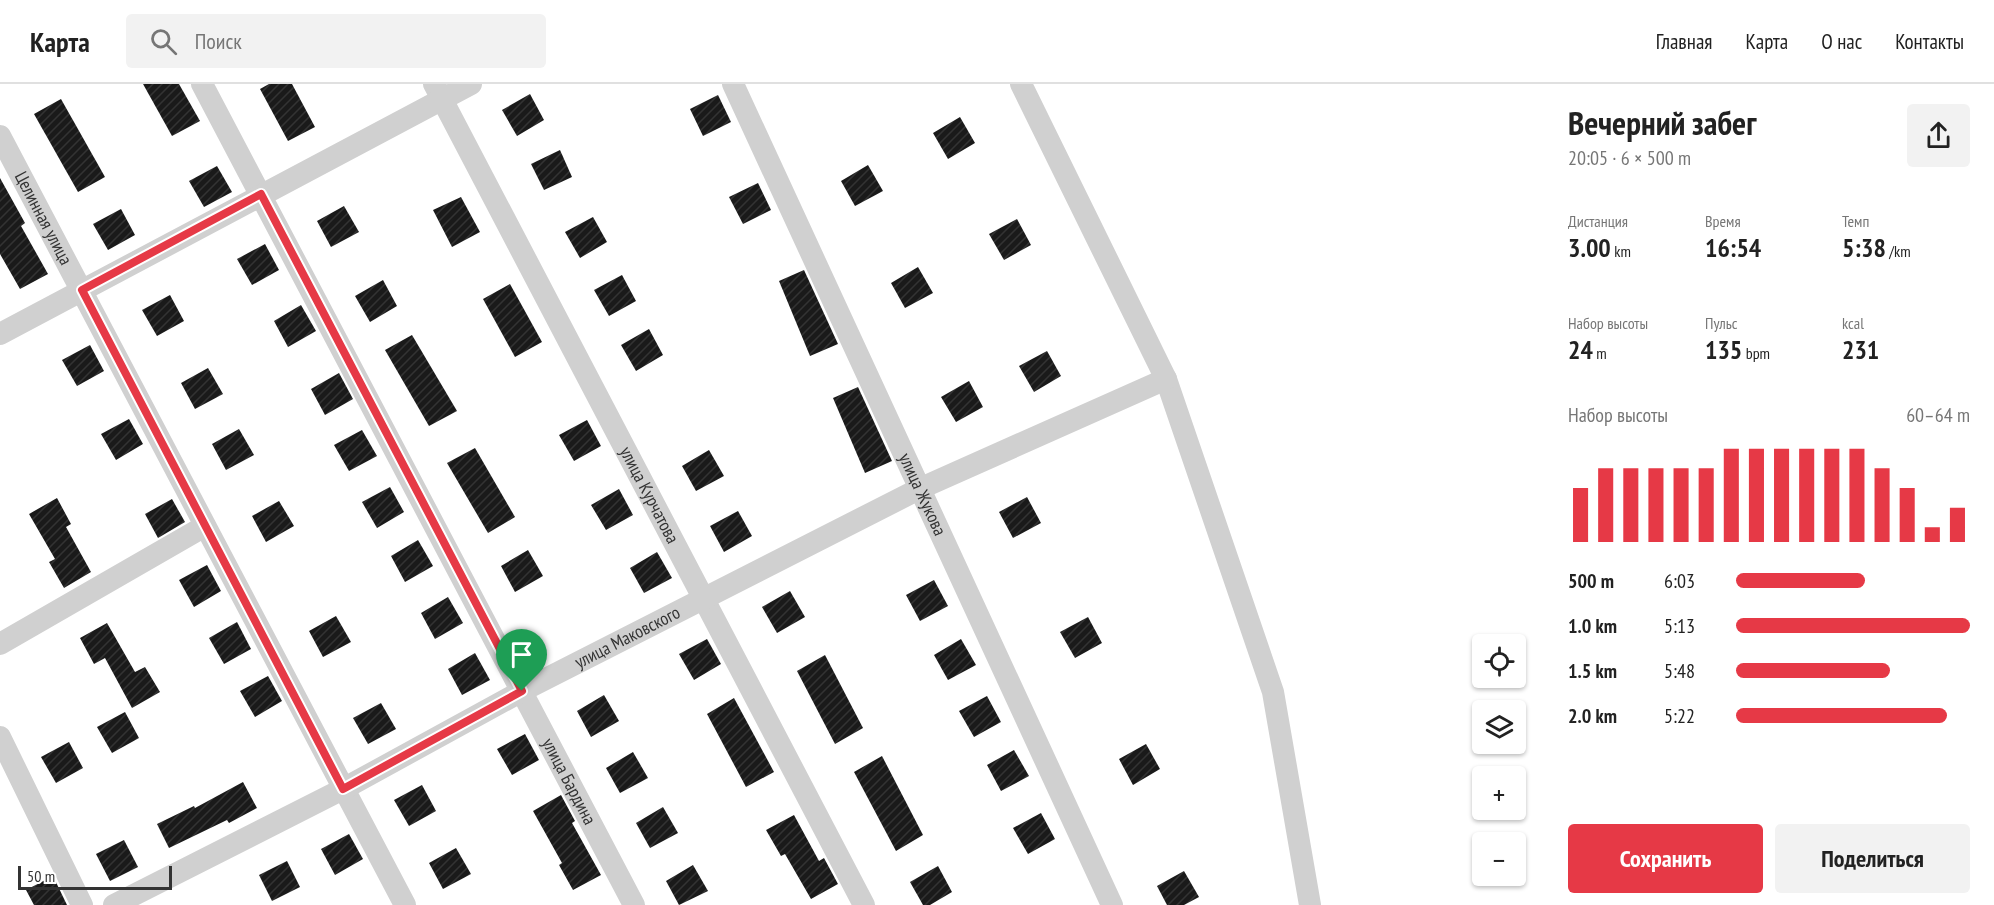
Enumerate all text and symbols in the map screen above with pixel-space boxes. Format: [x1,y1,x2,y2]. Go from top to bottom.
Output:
search box [126,14,546,68]
text: Карта [30,23,90,60]
icon: search [147,25,180,58]
text: Поиск [195,27,242,55]
text: Главная [1656,28,1712,55]
text: Карта [1745,28,1788,55]
text: О нас [1821,28,1862,55]
text: Контакты [1895,28,1964,55]
text: Вечерний забег [1568,101,1756,144]
button: share [1907,104,1970,167]
text: 20:05 · 6 × 500 m [1568,145,1691,171]
street label: Целинная улица [10,167,78,269]
text: Дистанция [1568,211,1628,231]
text: Время [1705,211,1741,231]
text: Темп [1842,211,1869,231]
text: 3.00 [1568,231,1611,264]
text: 16:54 [1705,231,1761,264]
text: 5:38 [1842,231,1886,264]
text: km [1611,241,1631,261]
text: /km [1886,241,1911,261]
text: Набор высоты [1568,313,1648,333]
text: Пульс [1705,313,1737,333]
text: kcal [1842,313,1864,333]
text: 24 [1568,333,1593,366]
text: 135 [1705,333,1742,366]
text: 231 [1842,333,1879,366]
text: m [1593,343,1607,363]
text: bpm [1742,343,1770,363]
text: Набор высоты [1568,402,1668,428]
text: 60–64 m [1906,402,1970,428]
street label: улица Курчатова [615,442,685,547]
street label: улица Жукова [894,449,952,539]
text: 500 m [1568,568,1614,594]
text: 6:03 [1664,568,1695,594]
street label: улица Маковского [571,600,684,673]
text: 1.0 km [1568,613,1617,639]
text: 5:13 [1664,613,1695,639]
pin [496,629,547,691]
map controls [1472,634,1526,886]
button: locate [1472,634,1526,688]
icon: arrive [505,638,538,671]
text: 1.5 km [1568,658,1617,684]
text: 5:48 [1664,658,1695,684]
button: layers [1472,700,1526,754]
text: 2.0 km [1568,703,1617,729]
text: 5:22 [1664,703,1695,729]
street label: улица Бардина [537,734,602,828]
button: + [1472,766,1526,820]
button: Сохранить [1568,824,1763,893]
button: Поделиться [1775,824,1970,893]
button: − [1472,832,1526,886]
scale bar [18,863,172,890]
text: 50 m [27,866,55,886]

